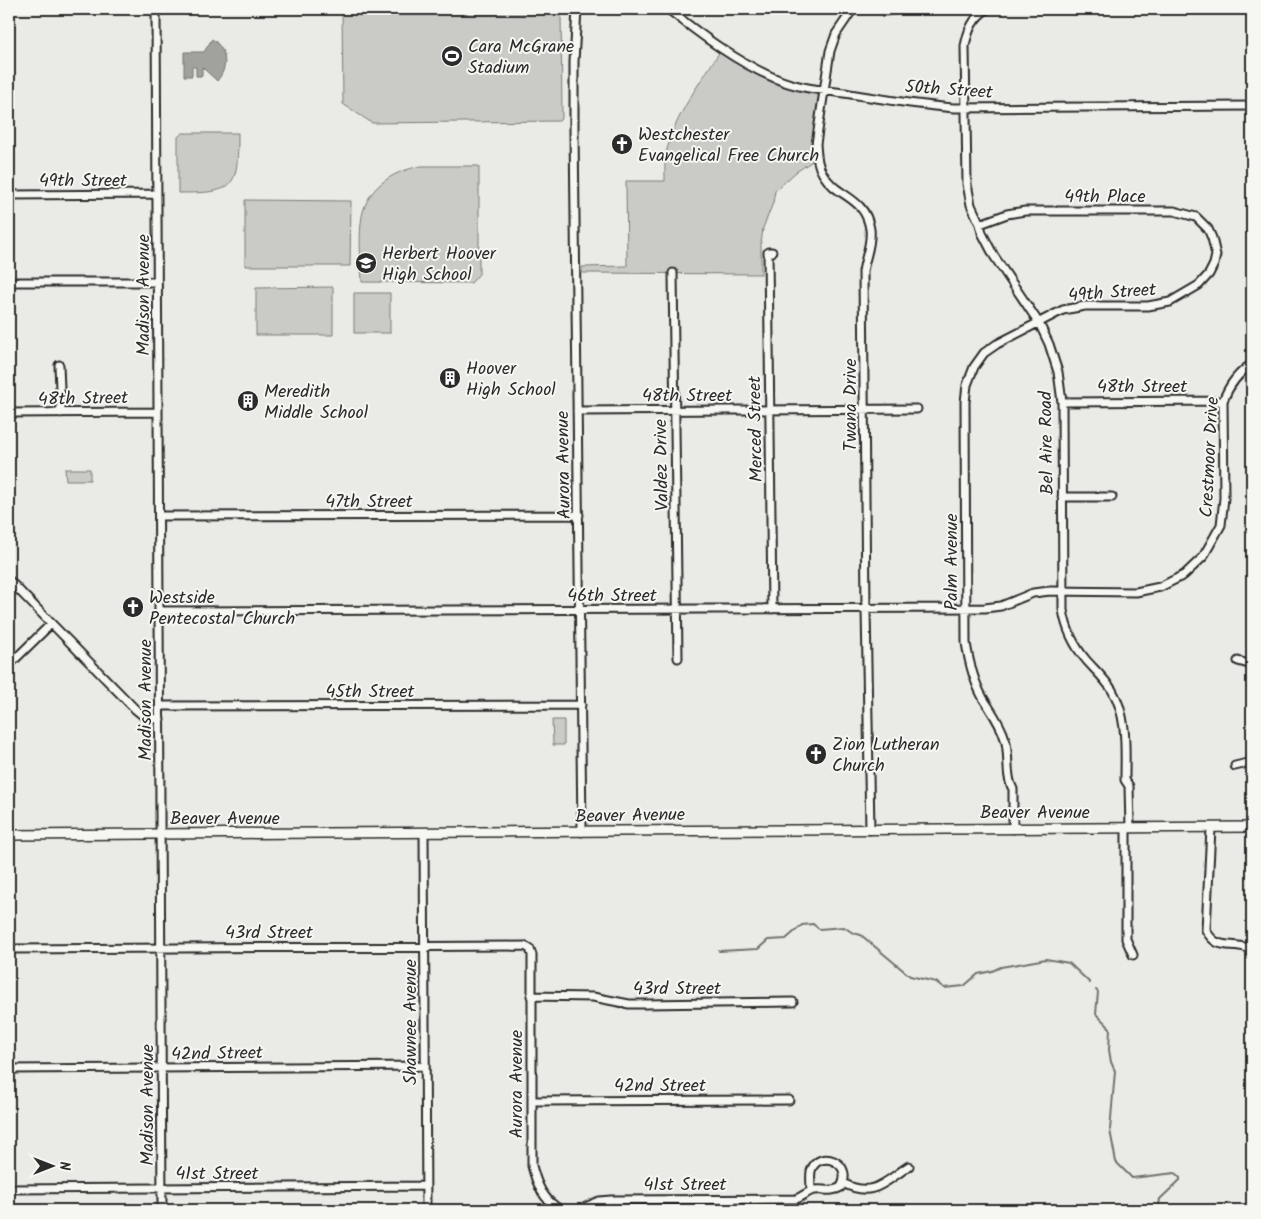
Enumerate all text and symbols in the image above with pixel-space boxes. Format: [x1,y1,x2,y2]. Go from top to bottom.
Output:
place label: Cara McGrane Stadium [468,33,574,83]
sports icon: Cara McGrane Stadium [440,44,464,68]
street label: 50th Street [904,73,995,108]
place label: Westchester Evangelical Free Church [638,121,819,171]
church icon: Westchester Evangelical Free Church [610,132,634,156]
street label: 49th Street [39,167,128,196]
street label: 49th Place [1064,183,1146,212]
street label: Madison Avenue [130,234,159,356]
place label: Herbert Hoover High School [382,240,497,290]
school or university icon: Herbert Hoover High School [354,251,378,275]
street label: 49th Street [1067,276,1158,311]
place label: Hoover High School [466,355,556,405]
street label: Twana Drive [837,359,866,452]
building icon: Hoover High School [438,366,462,390]
street label: 48th Street [1097,373,1188,402]
street label: Merced Street [741,375,772,482]
place label: Meredith Middle School [264,378,369,428]
street label: 48th Street [642,382,733,411]
street label: 48th Street [38,384,129,415]
building icon: Meredith Middle School [236,389,260,413]
street label: Bel Aire Road [1032,390,1063,495]
street label: Crestmoor Drive [1193,396,1228,518]
street label: Aurora Avenue [549,411,580,519]
street label: Valdez Drive [647,419,678,511]
street label: 47th Street [325,488,414,517]
street label: Palm Avenue [938,513,967,611]
street label: 46th Street [567,582,658,611]
place label: Westside Pentecostal Church [149,584,295,634]
church icon: Westside Pentecostal Church [121,595,145,619]
street label: Madison Avenue [132,639,161,761]
street label: 45th Street [325,678,416,707]
place label: Zion Lutheran Church [832,731,940,781]
church icon: Zion Lutheran Church [804,742,828,766]
street label: Beaver Avenue [980,799,1090,828]
street label: Beaver Avenue [575,801,685,832]
street label: Beaver Avenue [170,805,280,834]
street label: 43rd Street [225,919,314,948]
street label: Shawnee Avenue [397,959,426,1085]
street label: 43rd Street [633,975,722,1004]
street label: Aurora Avenue [503,1030,532,1138]
street label: 42nd Street [171,1039,264,1070]
street label: Madison Avenue [134,1044,163,1166]
street label: 42nd Street [614,1072,707,1101]
north arrow [28,1142,78,1192]
street label: 41st Street [175,1160,260,1189]
text: N [53,1162,75,1171]
street label: 41st Street [643,1171,728,1200]

